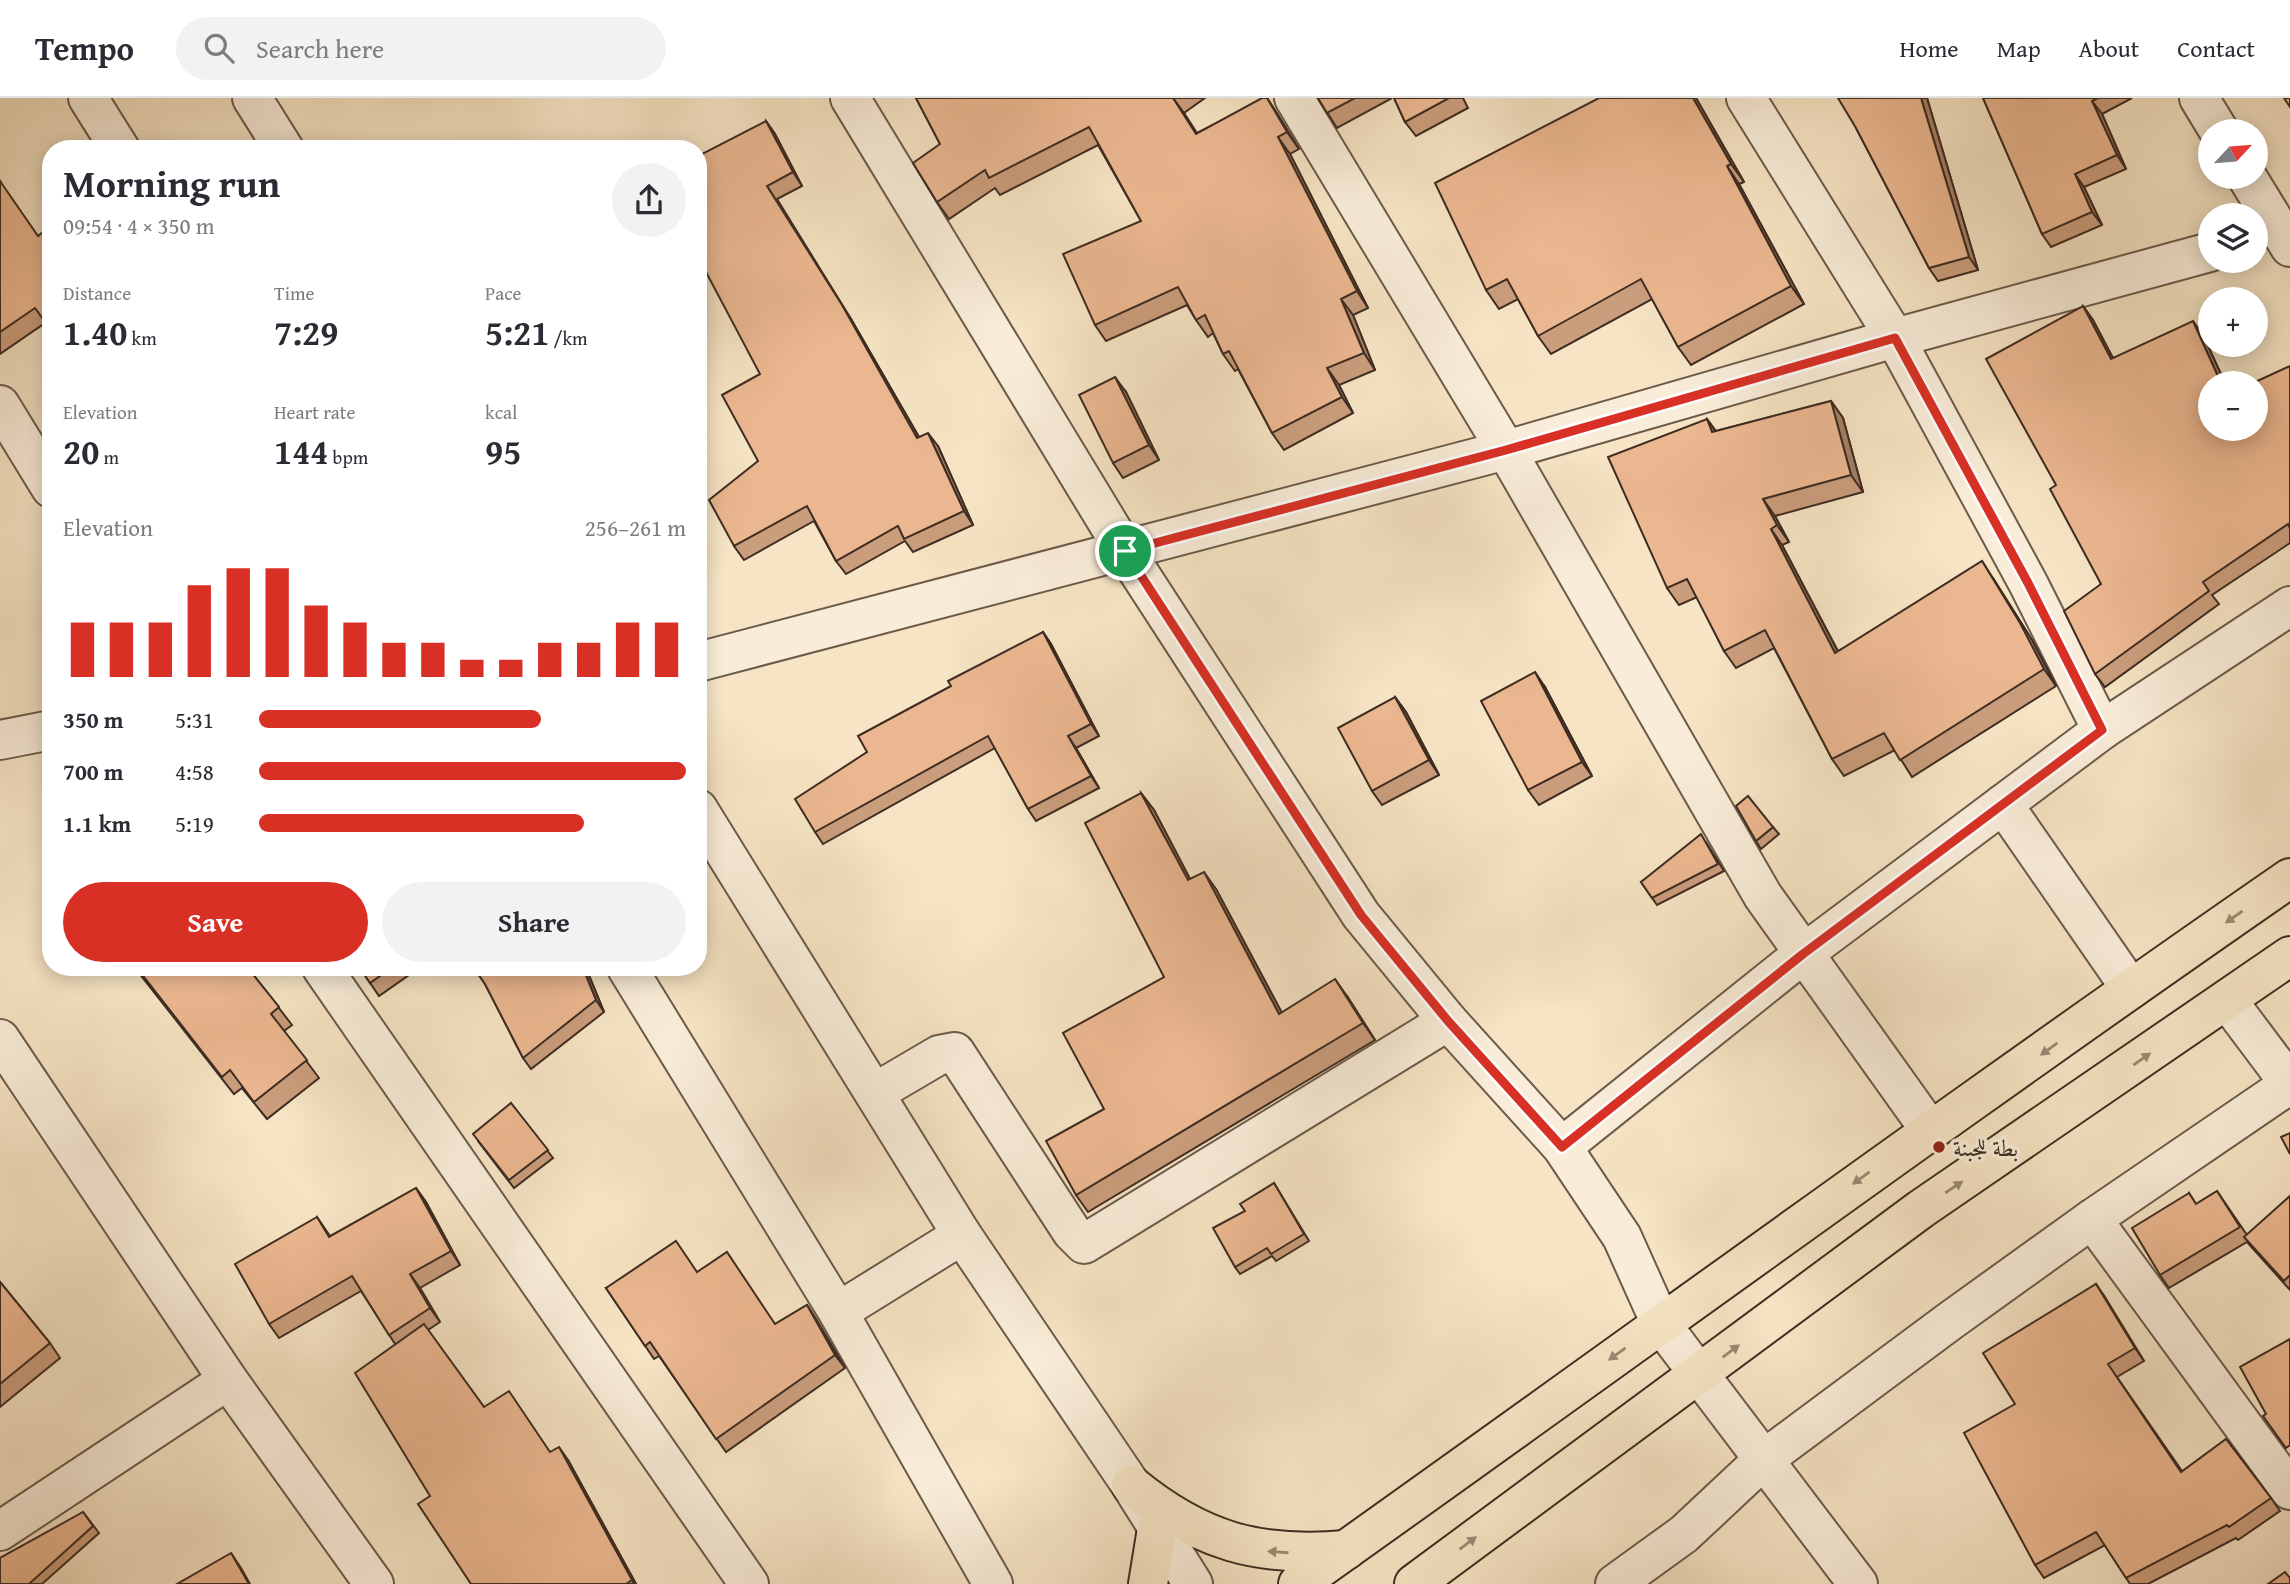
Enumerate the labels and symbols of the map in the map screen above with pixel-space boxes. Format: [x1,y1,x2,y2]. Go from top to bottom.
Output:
north arrow [2198,119,2268,189]
pin [1095,521,1155,581]
one-way arrow [2225,910,2243,924]
one-way arrow [2040,1042,2058,1056]
one-way arrow [2133,1052,2151,1066]
place label: بطة للجبنة [1953,1131,2018,1164]
marker: بطة للجبنة [1931,1139,1947,1155]
one-way arrow [1852,1171,1870,1185]
one-way arrow [1945,1180,1963,1194]
one-way arrow [1722,1344,1740,1358]
one-way arrow [1608,1347,1626,1361]
one-way arrow [1459,1535,1477,1550]
one-way arrow [1267,1546,1289,1557]

